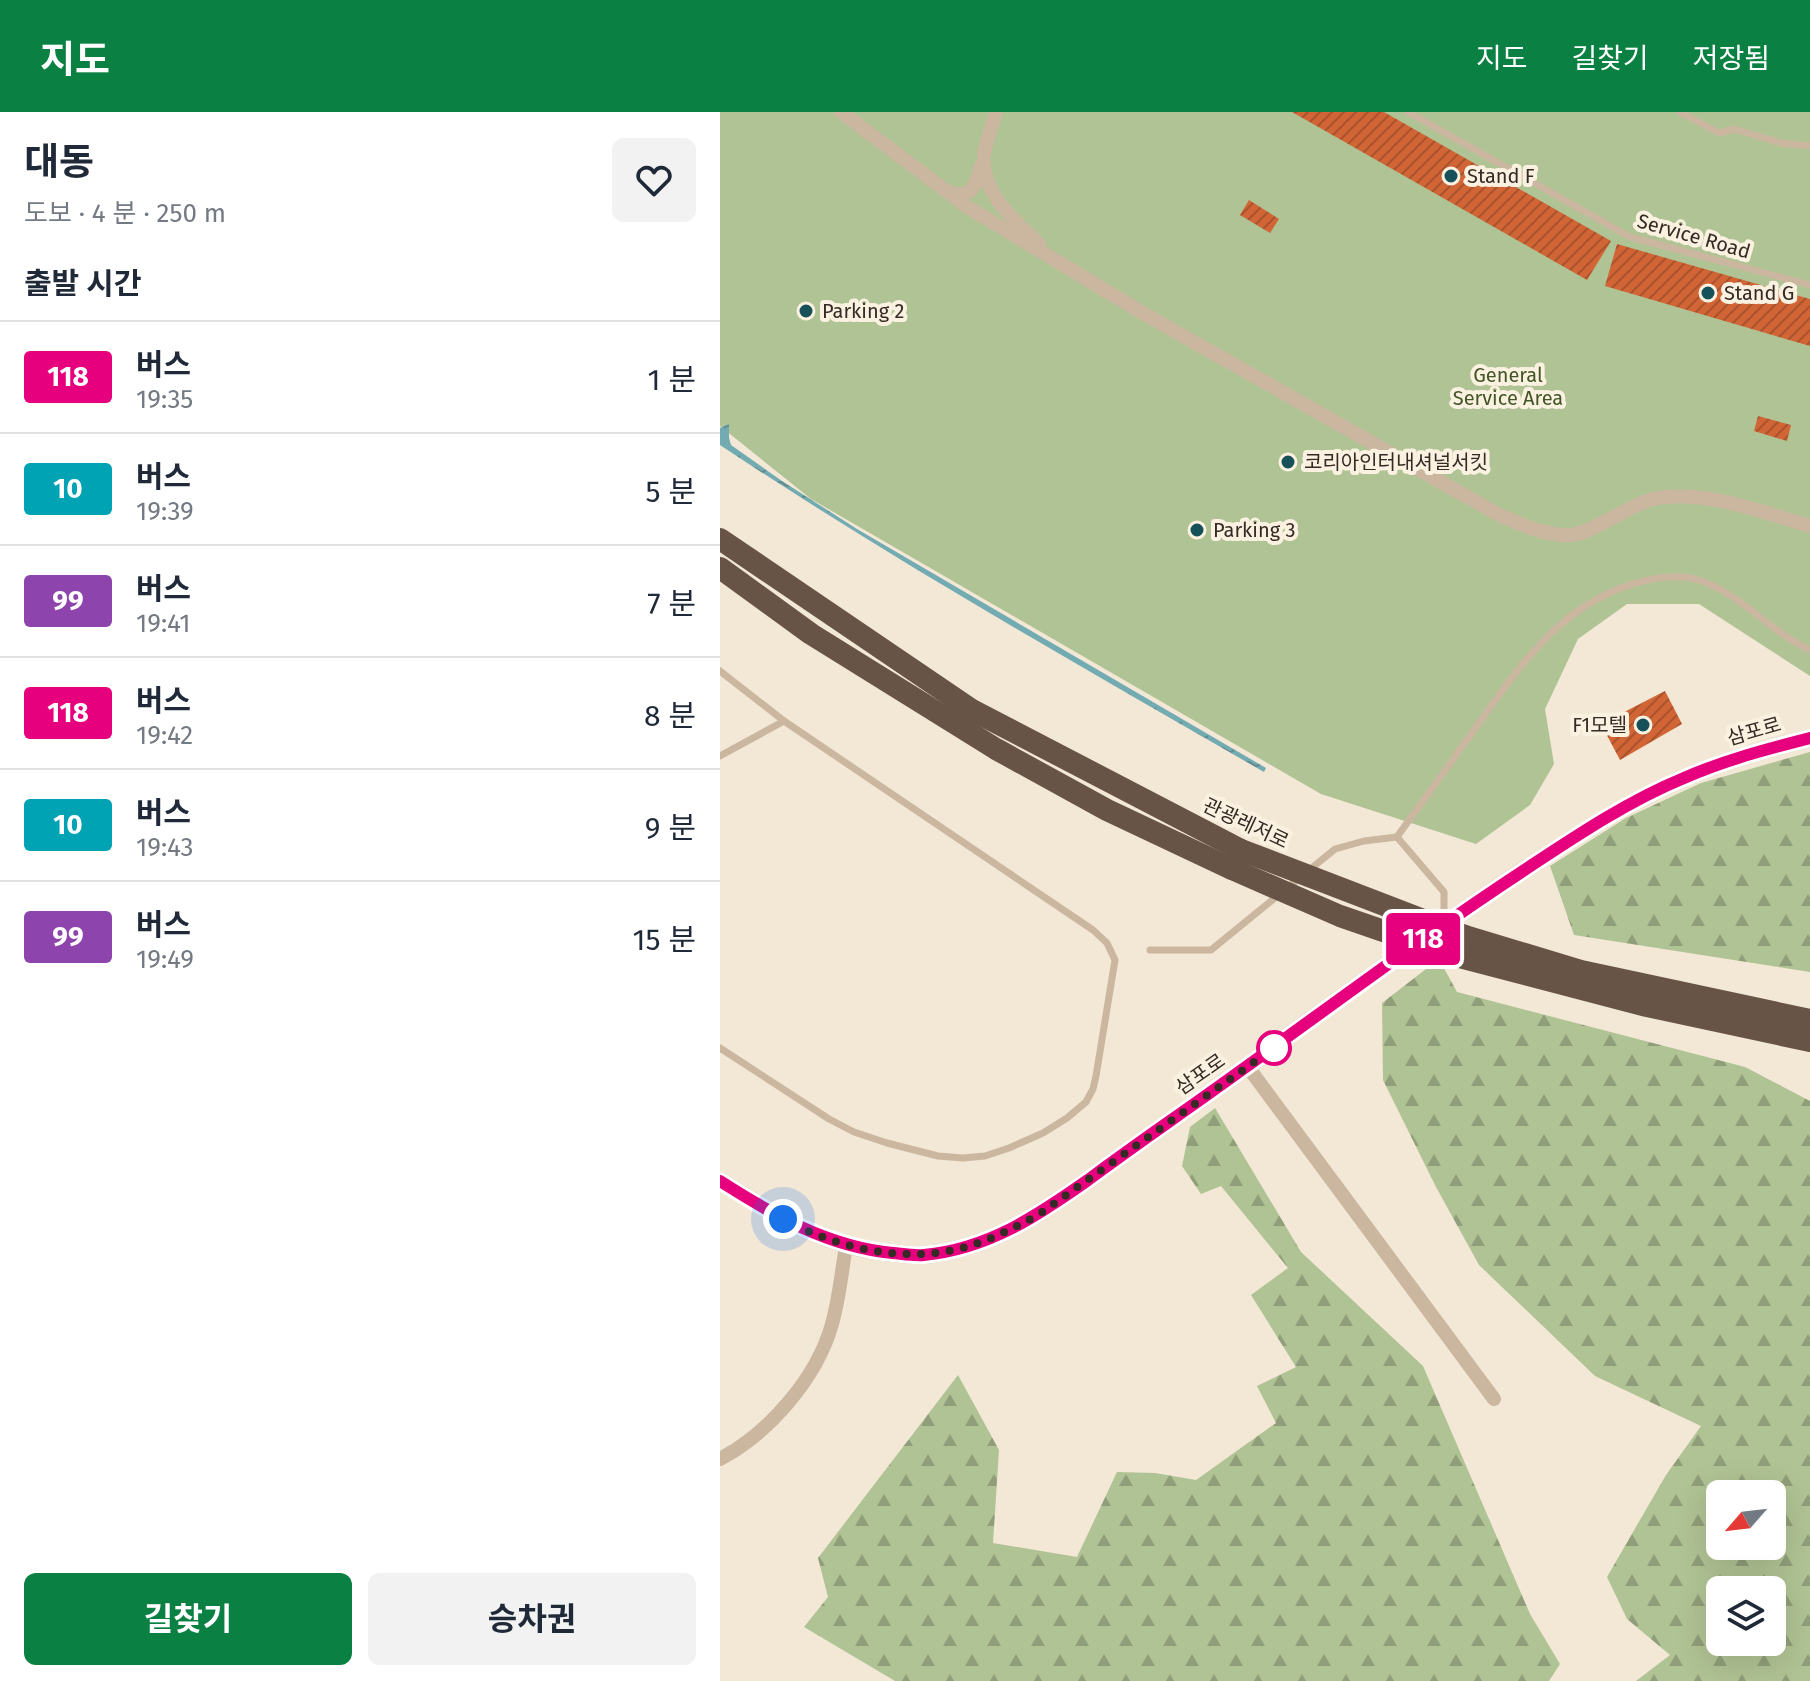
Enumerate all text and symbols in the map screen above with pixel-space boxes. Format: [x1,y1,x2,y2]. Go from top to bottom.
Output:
text: 지도 [40,37,110,83]
text: 지도 [1476,42,1527,75]
text: 길찾기 [1571,42,1649,75]
text: 저장됨 [1693,42,1770,75]
button: heart [612,138,696,222]
text: 대동 [24,139,94,185]
place label: Stand F [1467,164,1535,188]
marker: Stand F [1442,167,1460,185]
text: 도보 · 4 분 · 250 m [24,198,226,229]
street label: Service Road [1635,208,1753,264]
text: 출발 시간 [24,266,142,302]
place label: Stand G [1724,281,1794,305]
marker: Stand G [1699,284,1717,302]
place label: Parking 2 [822,299,904,323]
marker: Parking 2 [797,302,815,320]
text: 버스 [136,347,191,383]
text: 118 [47,360,89,393]
text: 1 분 [647,362,696,398]
park label: General Service Area [1453,363,1563,410]
text: 19:35 [136,384,193,415]
place label: 코리아인터내셔널서킷 [1304,450,1488,474]
marker: 코리아인터내셔널서킷 [1279,453,1297,471]
text: 버스 [136,459,191,495]
text: 10 [53,472,83,505]
text: 5 분 [645,474,696,510]
text: 19:39 [136,496,194,527]
place label: Parking 3 [1213,518,1295,542]
marker: Parking 3 [1188,521,1206,539]
text: 버스 [136,571,191,607]
text: 99 [52,584,84,617]
text: 7 분 [647,586,696,622]
text: 19:41 [136,608,191,639]
text: 버스 [136,683,191,719]
text: 118 [47,696,89,729]
text: 8 분 [644,698,696,734]
street label: 삼포로 [1724,712,1784,750]
place label: F1모텔 [1572,713,1627,737]
marker: F1모텔 [1634,716,1652,734]
text: 19:42 [136,720,193,751]
street label: 관광레저로 [1199,793,1293,853]
text: 버스 [136,795,191,831]
text: 10 [53,808,83,841]
text: 9 분 [645,810,696,846]
text: 19:43 [136,832,193,863]
text: 버스 [136,907,191,943]
line badge: 118 [1377,913,1469,965]
text: 99 [52,920,84,953]
text: 15 분 [632,922,696,958]
text: 118 [1402,922,1444,955]
text: 19:49 [136,944,194,975]
unlabelled marker [1257,1031,1291,1065]
street label: 삼포로 [1171,1048,1229,1100]
your location [763,1199,803,1239]
north arrow [1706,1480,1786,1560]
map controls [1706,1480,1786,1656]
button: 길찾기 [24,1573,352,1665]
button: 승차권 [368,1573,696,1665]
button: layers [1706,1576,1786,1656]

